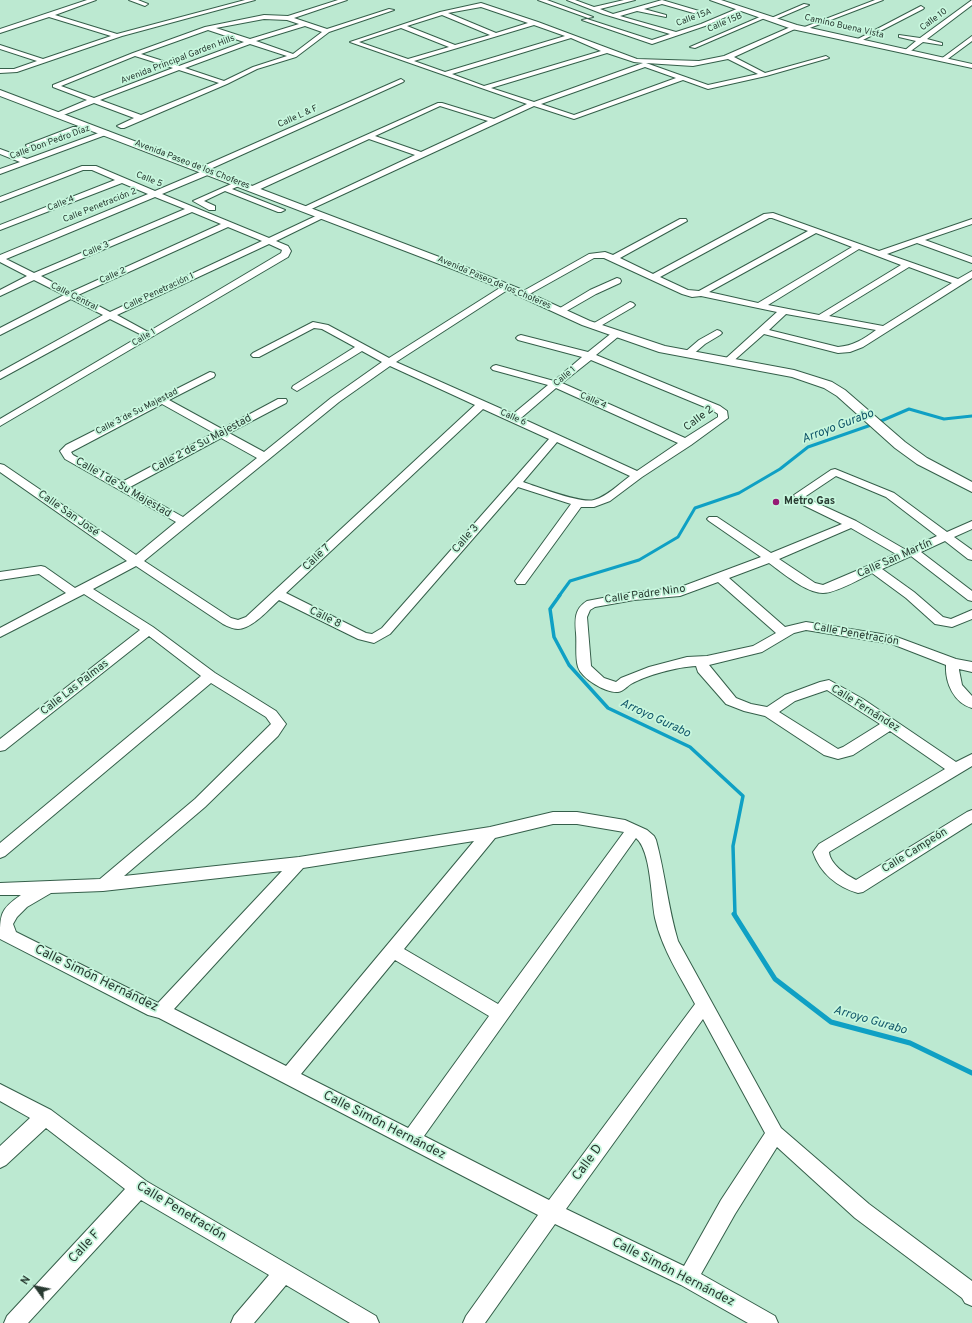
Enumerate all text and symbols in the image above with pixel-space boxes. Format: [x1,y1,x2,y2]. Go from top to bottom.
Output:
street label: Calle 10 [918,6,950,34]
street label: Calle 15A [675,7,713,29]
street label: Calle 15B [706,11,744,35]
street label: Camino Buena Vista [803,13,885,41]
street label: Avenida Principal Garden Hills [119,33,237,87]
street label: Calle L & F [276,103,320,131]
street label: Calle Don Pedro Díaz [9,124,91,162]
street label: Avenida Paseo de los Choferes [133,138,251,192]
street label: Calle 5 [134,170,164,190]
street label: Calle Penetración 2 [62,186,138,226]
street label: Calle 4 [46,194,76,214]
street label: Calle 3 [81,240,111,260]
street label: Avenida Paseo de los Choferes [436,254,552,312]
street label: Calle 2 [98,265,128,287]
street label: Calle Penetración 1 [122,271,196,313]
street label: Calle Central [49,281,99,313]
street label: Calle 1 [130,327,158,349]
street label: Calle 1 [552,365,578,389]
street label: Calle 3 de Su Majestad [94,387,180,437]
street label: Calle 4 [578,390,608,412]
street label: Calle 2 [681,404,717,434]
street label: Calle 6 [498,407,528,429]
water label: Arroyo Gurabo [800,407,876,447]
street label: Calle 2 de Su Majestad [150,412,254,476]
street label: Calle 1 de Su Majestad [73,455,173,521]
street label: Calle San José [35,488,101,540]
place label: Metro Gas [784,495,835,509]
marker: Metro Gas [771,497,781,507]
street label: Calle 3 [450,522,482,556]
street label: Calle San Martín [856,537,934,581]
street label: Calle 7 [300,542,334,574]
street label: Calle Padre Nino [604,583,686,607]
street label: Calle 8 [307,605,343,631]
street label: Calle Penetración [812,621,900,649]
street label: Calle Las Palmas [38,657,112,719]
street label: Calle Fernández [828,683,902,735]
water label: Arroyo Gurabo [618,696,692,742]
street label: Calle Campeón [880,826,950,876]
street label: Calle Simón Hernández [32,942,160,1016]
water label: Arroyo Gurabo [832,1004,908,1038]
street label: Calle Simón Hernández [320,1088,448,1164]
street label: Calle D [570,1142,606,1184]
street label: Calle Penetración [133,1179,229,1245]
street label: Calle F [66,1227,104,1267]
street label: Calle Simón Hernández [609,1235,737,1311]
north arrow [16,1267,56,1307]
text: N [18,1273,34,1288]

